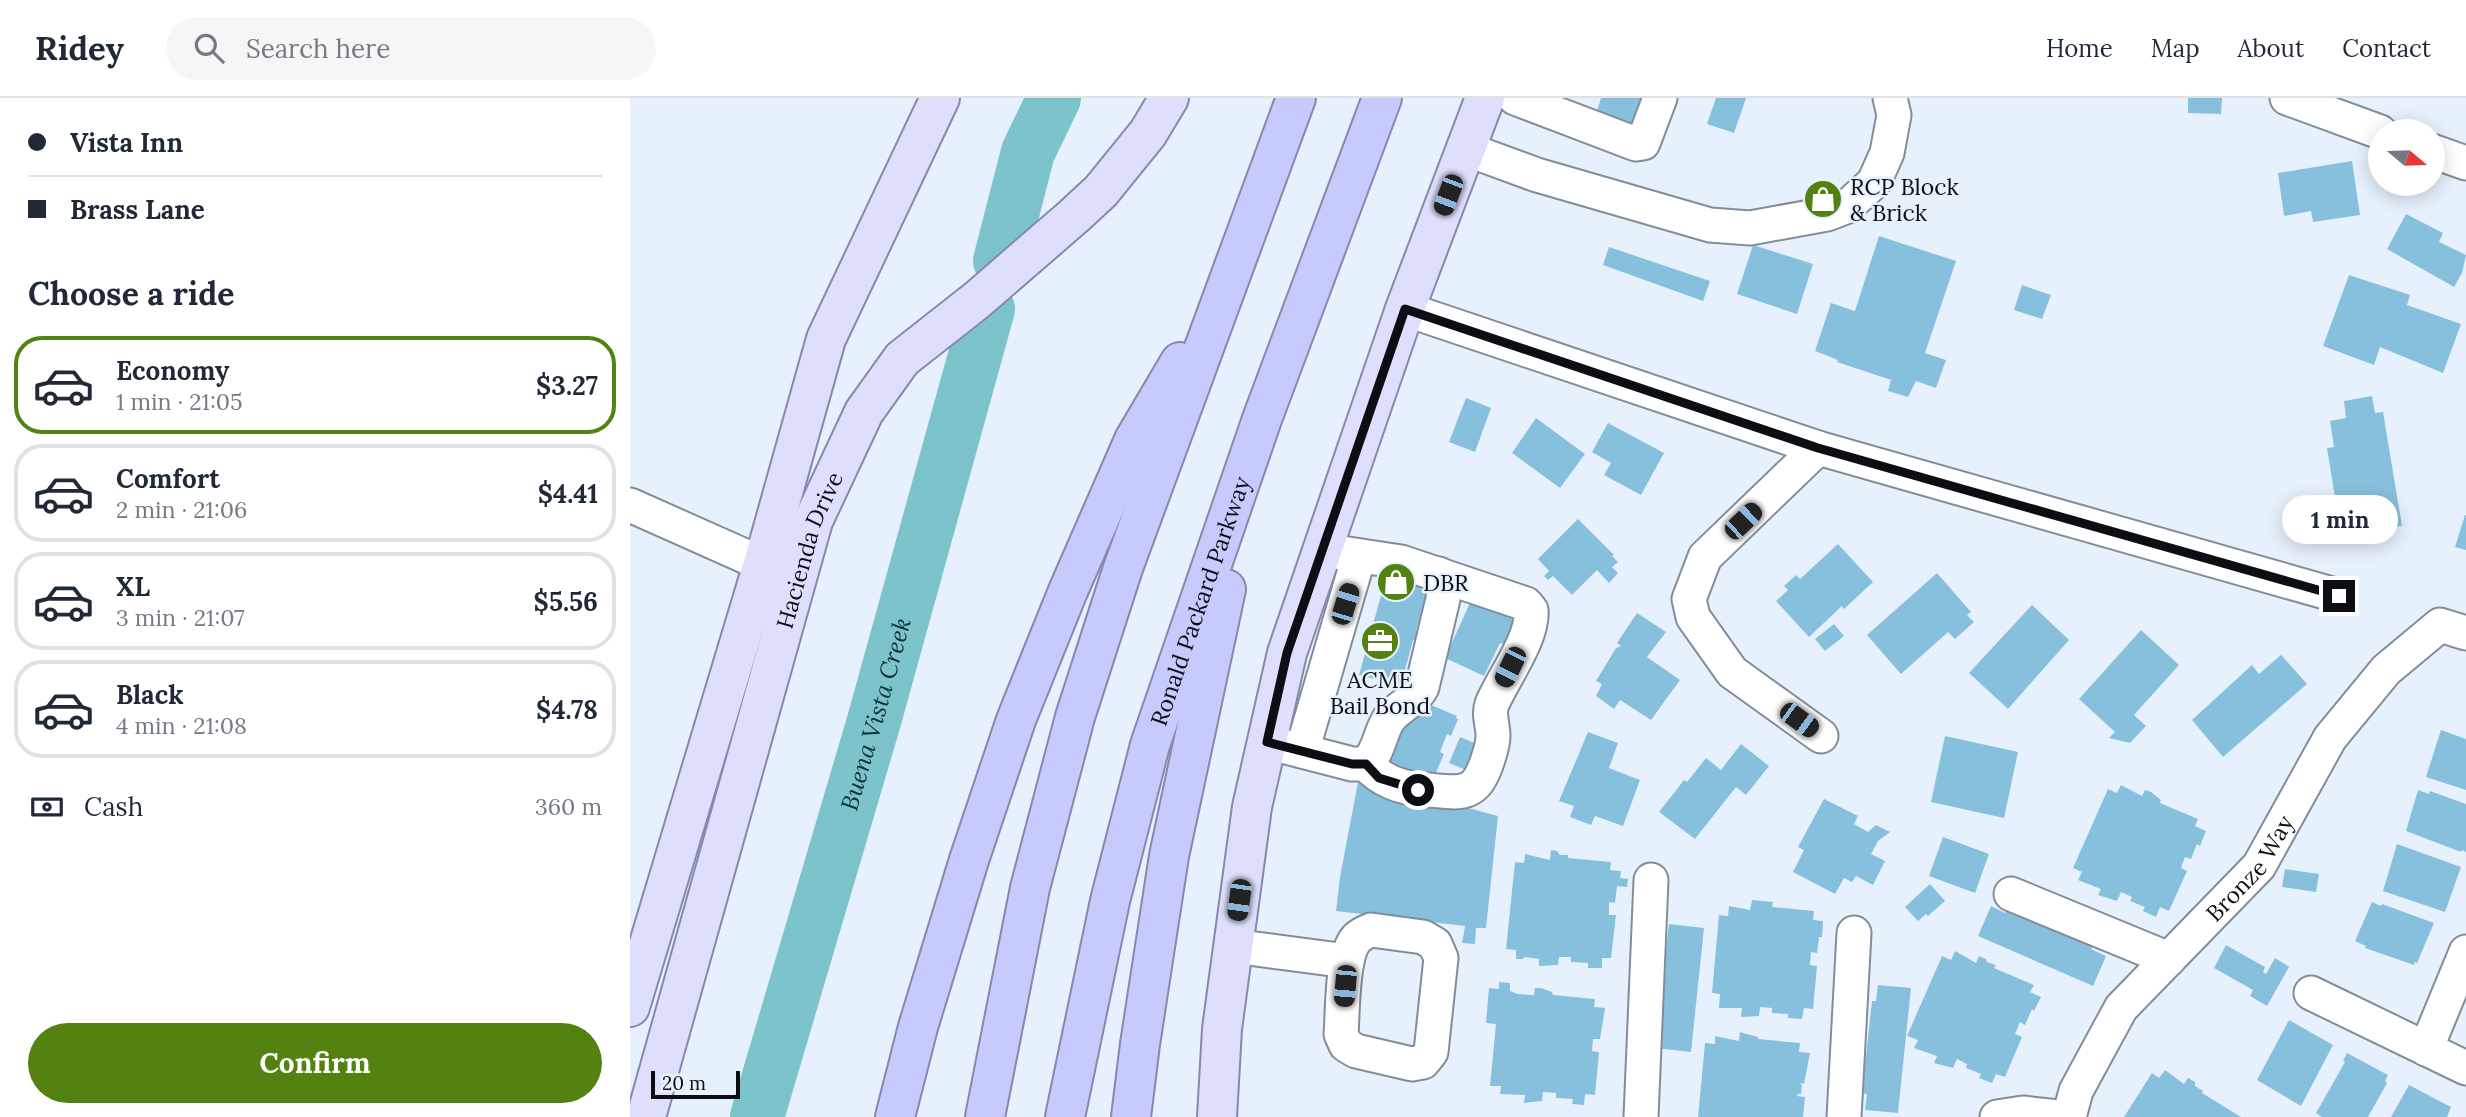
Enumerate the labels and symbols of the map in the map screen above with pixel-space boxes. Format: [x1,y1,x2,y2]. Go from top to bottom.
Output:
north arrow [2368,119,2445,196]
car [1431,172,1466,218]
place label: RCP Block & Brick [1850,172,1960,227]
shop icon: RCP Block & Brick [1802,178,1844,220]
street label: Hacienda Drive [769,467,849,632]
street label: Ronald Packard Parkway [1143,472,1256,729]
callout: 1 min [2281,494,2397,544]
car [1721,499,1766,543]
shop icon: DBR [1375,561,1417,603]
place label: DBR [1423,568,1469,597]
route end [2323,580,2355,612]
car [1329,581,1362,627]
water label: Buena Vista Creek [833,614,917,814]
office icon: ACME Bail Bond [1359,620,1401,662]
car [1492,644,1529,690]
place label: ACME Bail Bond [1330,665,1430,720]
car [1776,699,1823,741]
route start [1402,774,1434,806]
street label: Bronze Way [2199,809,2299,927]
car [1226,878,1253,922]
car [1333,964,1358,1008]
scale bar [651,1068,740,1100]

